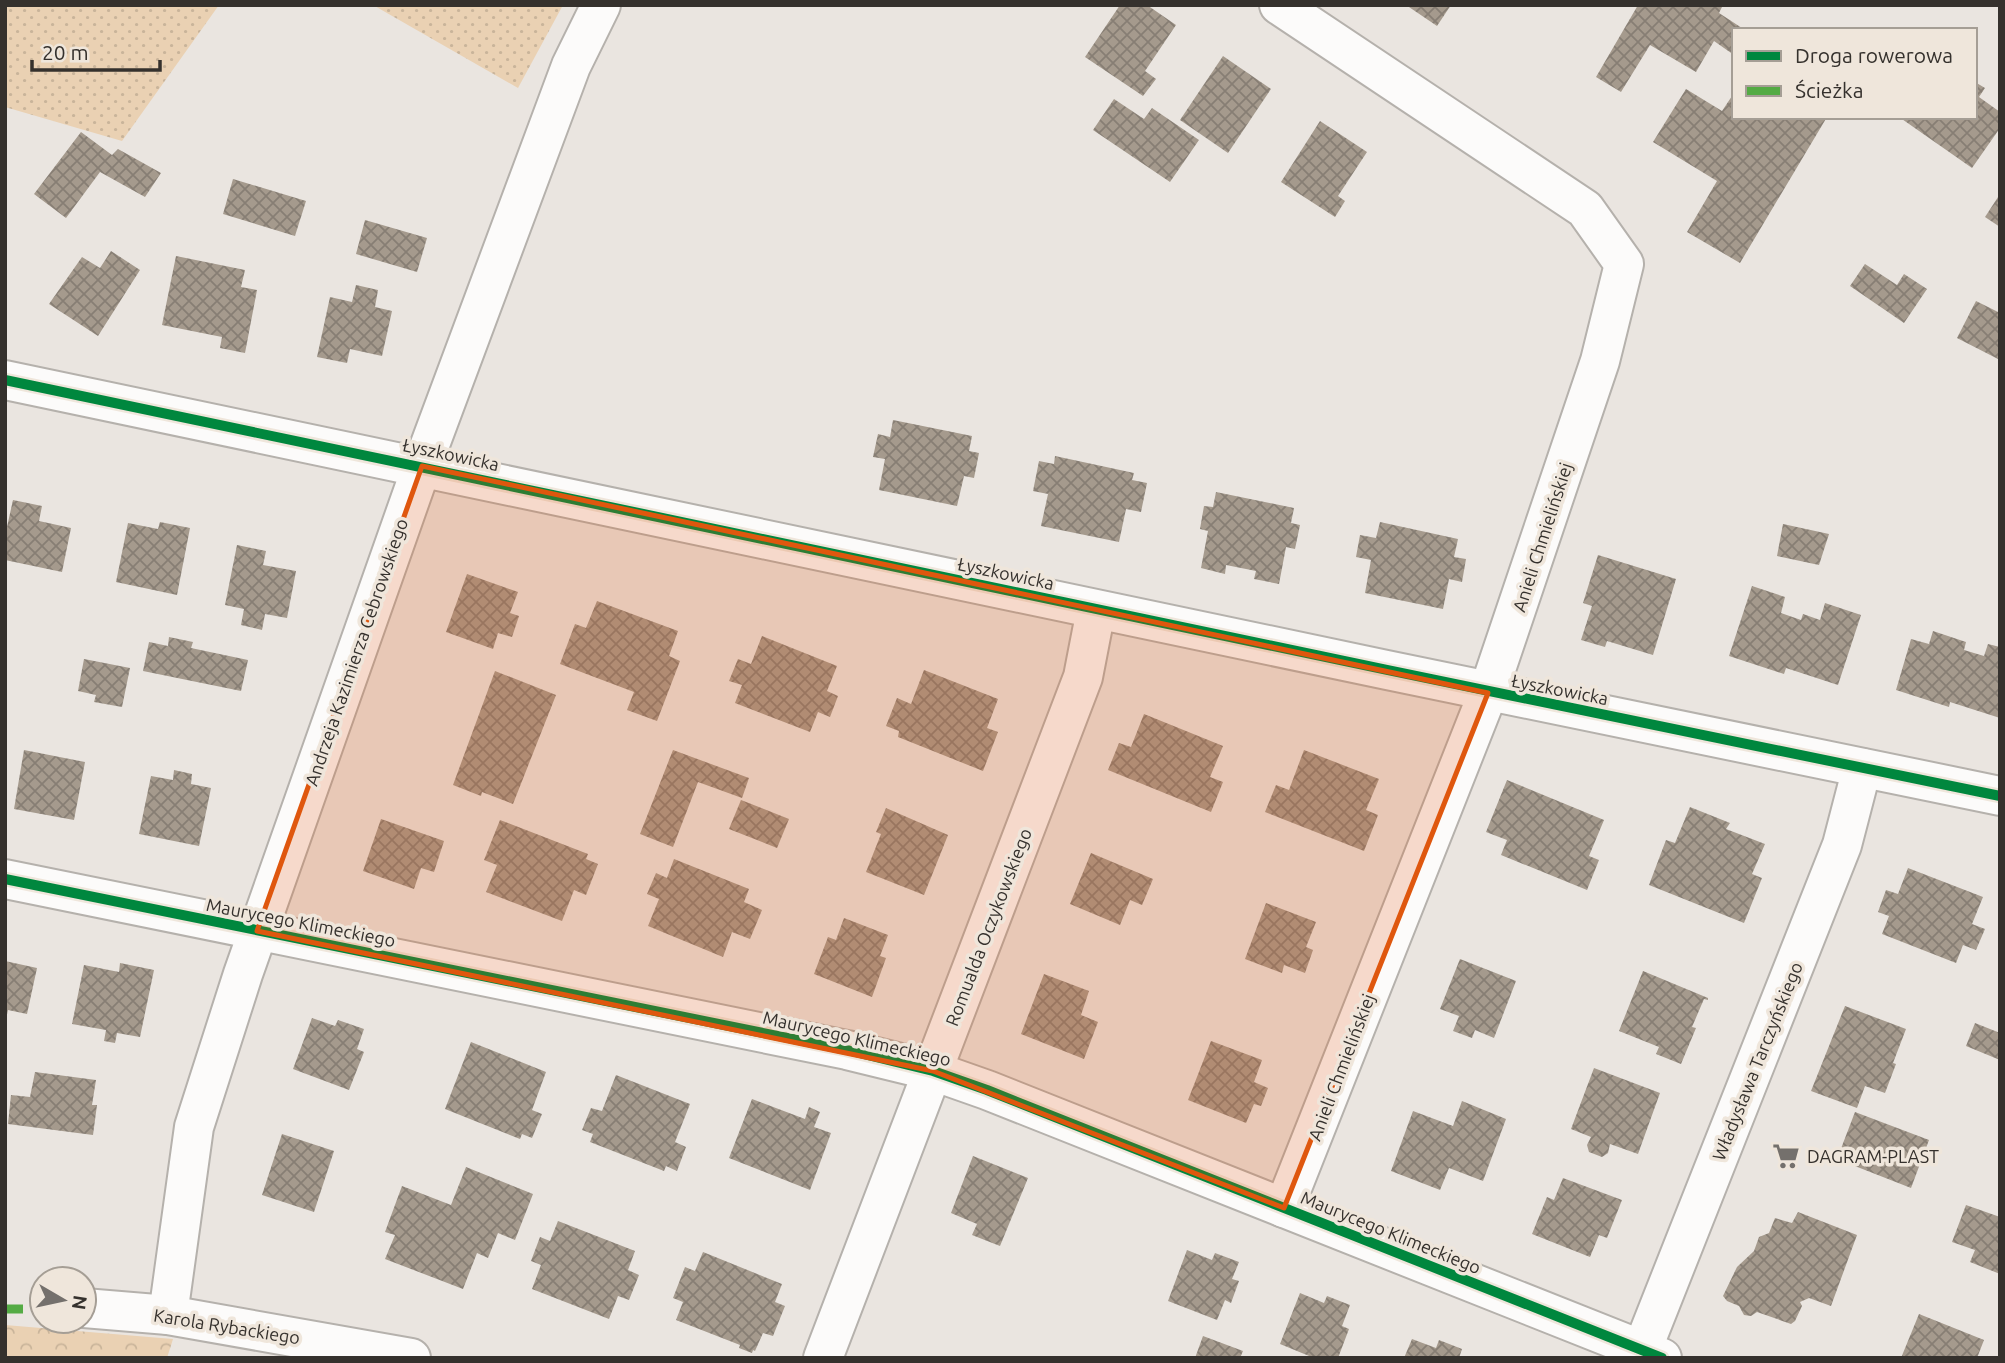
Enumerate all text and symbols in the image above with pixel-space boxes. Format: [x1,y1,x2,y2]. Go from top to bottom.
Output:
scale bar [32,28,159,72]
legend [1732,28,1977,119]
text: 20 m [42,40,89,64]
text: Droga rowerowa [1795,43,1953,67]
text: Ścieżka [1795,78,1864,102]
street label: Łyszkowicka [401,434,501,474]
street label: Anieli Chmielińskiej [1508,460,1576,614]
street label: Andrzeja Kazimierza Cebrowskiego [301,516,411,788]
street label: Łyszkowicka [956,553,1056,593]
street label: Łyszkowicka [1510,670,1610,708]
street label: Romualda Oczykowskiego [941,825,1035,1029]
street label: Maurycego Klimeckiego [205,894,397,950]
street label: Władysława Tarczyńskiego [1708,959,1806,1163]
street label: Anieli Chmielińskiej [1304,991,1378,1143]
street label: Maurycego Klimeckiego [761,1007,953,1069]
supermarket icon: DAGRAM-PLAST [1771,1141,1801,1171]
place label: DAGRAM-PLAST [1807,1146,1939,1166]
street label: Maurycego Klimeckiego [1298,1187,1484,1277]
north arrow [28,1265,98,1335]
text: N [68,1294,92,1311]
street label: Karola Rybackiego [152,1305,302,1347]

